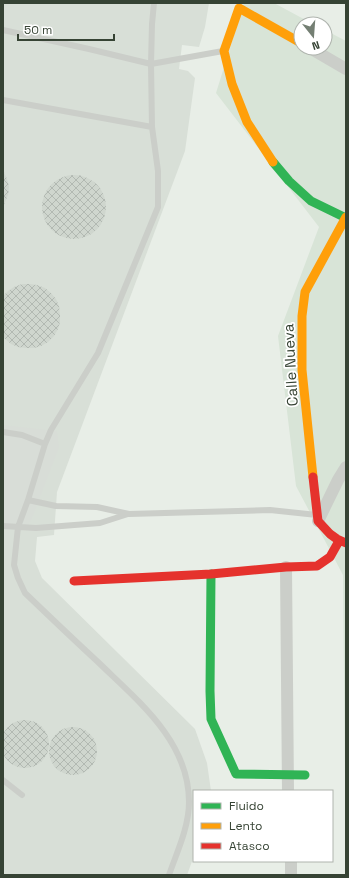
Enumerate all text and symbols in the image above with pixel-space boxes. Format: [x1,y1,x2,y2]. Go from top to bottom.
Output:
scale bar [18,16,114,42]
north arrow [293,16,333,56]
text: 50 m [24,22,52,38]
text: N [310,38,321,53]
street label: Calle Nueva [278,323,302,407]
legend [193,790,333,862]
text: Fluido [229,798,264,814]
text: Lento [229,818,263,834]
text: Atasco [229,838,270,854]

